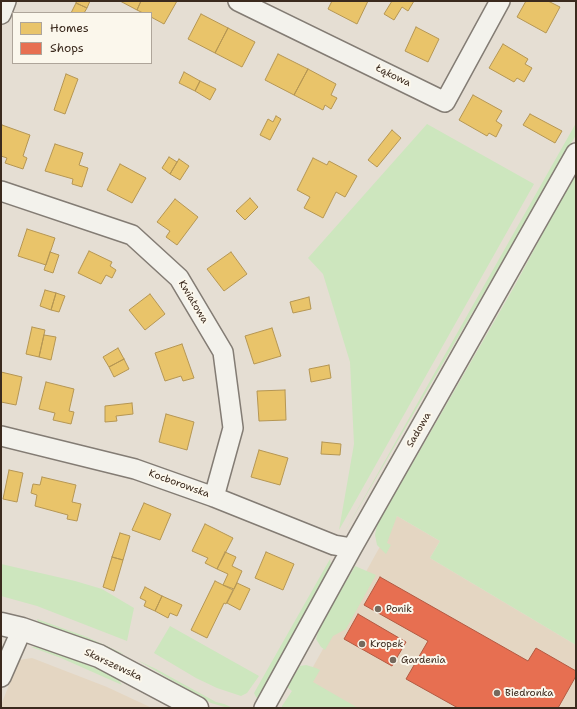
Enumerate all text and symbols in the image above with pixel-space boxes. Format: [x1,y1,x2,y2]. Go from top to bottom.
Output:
legend [12,12,152,64]
text: Homes [50,20,89,36]
text: Shops [50,40,84,56]
street label: Łąkowa [374,62,412,90]
street label: Kwiatowa [175,278,211,326]
street label: Sadowa [404,410,434,450]
street label: Kocborowska [147,467,211,501]
place label: Ponik [386,603,412,615]
marker: Ponik [373,604,383,614]
place label: Kropek [370,638,403,650]
marker: Kropek [357,639,367,649]
street label: Skarszewska [82,646,144,684]
place label: Gardenia [401,654,446,666]
marker: Gardenia [388,655,398,665]
place label: Biedronka [505,687,553,699]
marker: Biedronka [492,688,502,698]

